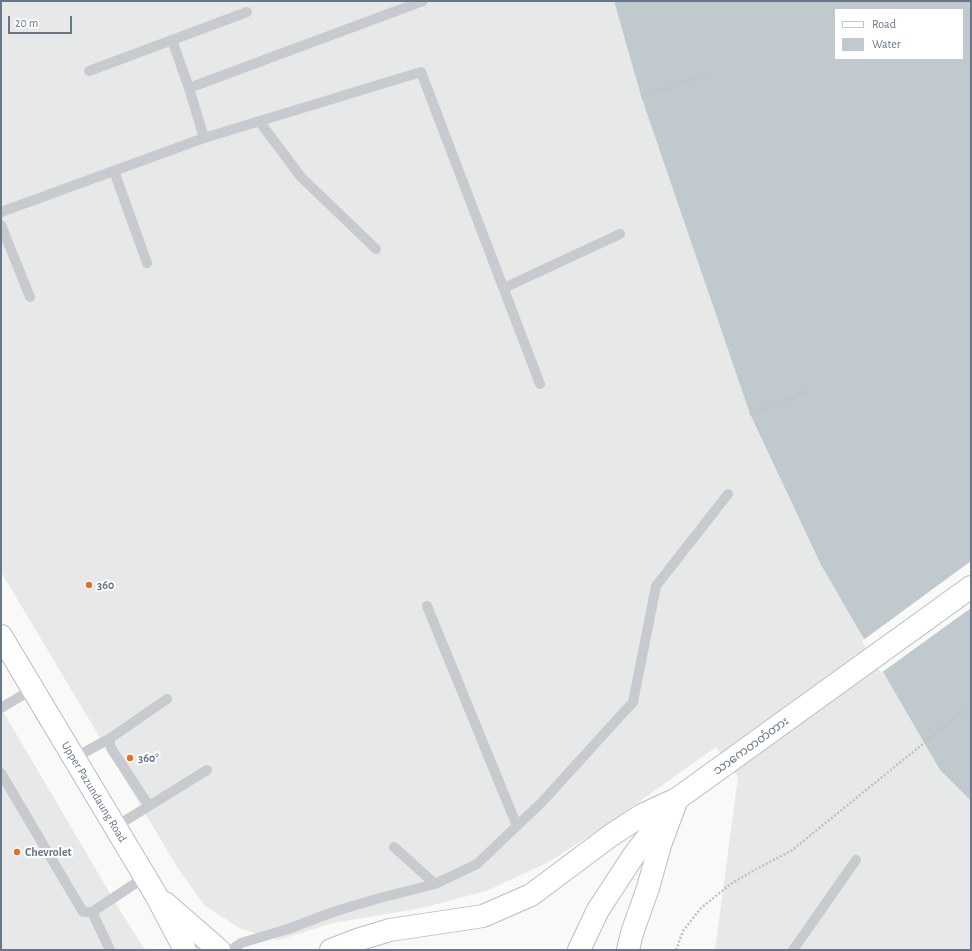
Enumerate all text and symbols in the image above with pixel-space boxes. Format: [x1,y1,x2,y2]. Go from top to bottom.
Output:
scale bar [10,8,74,34]
legend [834,8,964,60]
text: 20 m [15,17,38,29]
text: Road [872,18,896,30]
text: Water [872,38,901,50]
place label: 360 [97,578,114,592]
marker: 360 [84,580,94,590]
street label: သာကေတတံတား [710,714,792,778]
street label: Upper Pazundaung Road [58,739,130,845]
place label: 360° [138,751,159,765]
marker: 360° [125,753,135,763]
place label: Chevrolet [25,845,72,859]
marker: Chevrolet [12,847,22,857]

